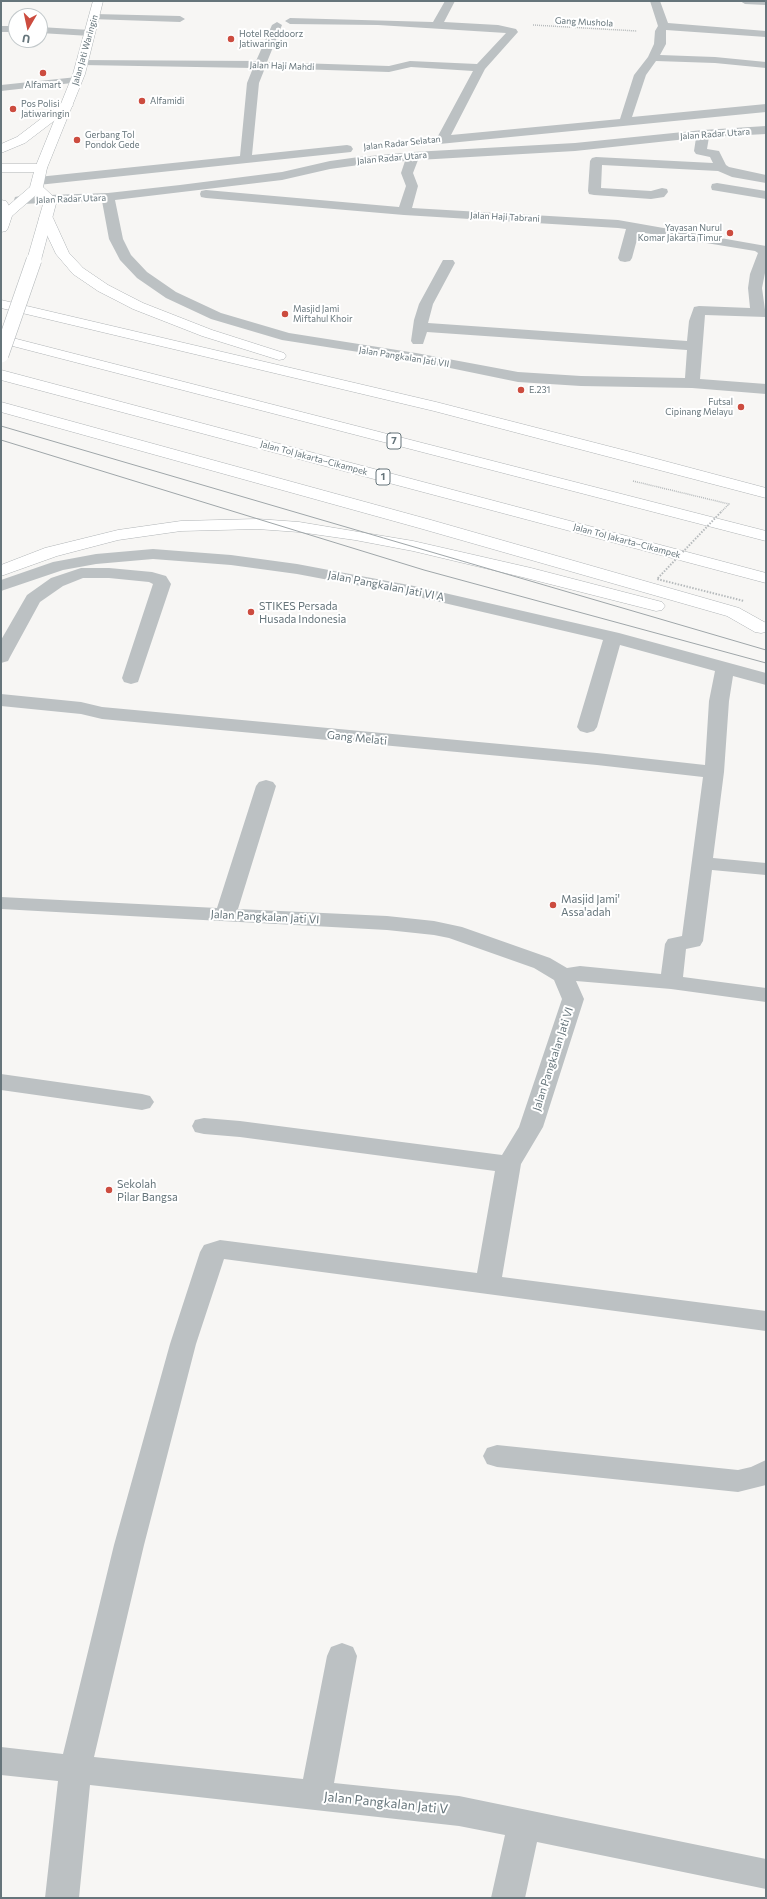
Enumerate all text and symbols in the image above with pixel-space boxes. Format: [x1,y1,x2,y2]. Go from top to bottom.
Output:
north arrow [8,8,48,48]
street label: Jalan Jati Waringin [70,13,100,87]
street label: Gang Mushola [555,15,613,29]
place label: Hotel Reddoorz Jatiwaringin [239,29,303,50]
text: U [21,32,31,46]
marker: Hotel Reddoorz Jatiwaringin [226,34,236,44]
street label: Jalan Haji Mahdi [249,59,315,73]
marker: Alfamart [38,68,48,78]
place label: Alfamart [25,80,61,90]
marker: Alfamidi [137,96,147,106]
place label: Alfamidi [150,96,184,106]
place label: Pos Polisi Jatiwaringin [21,99,70,120]
marker: Pos Polisi Jatiwaringin [8,104,18,114]
street label: Jalan Radar Utara [680,126,750,142]
place label: Gerbang Tol Pondok Gede [85,130,139,151]
street label: Jalan Radar Selatan [363,134,441,152]
marker: Gerbang Tol Pondok Gede [72,135,82,145]
street label: Jalan Radar Utara [357,150,427,166]
street label: Jalan Radar Utara [36,192,106,206]
street label: Jalan Haji Tabrani [470,210,540,224]
place label: Yayasan Nurul Komar Jakarta Timur [638,223,722,244]
marker: Yayasan Nurul Komar Jakarta Timur [725,228,735,238]
place label: Masjid Jami Miftahul Khoir [293,304,353,325]
marker: Masjid Jami Miftahul Khoir [280,309,290,319]
street label: Jalan Pangkalan Jati VII [358,345,450,369]
marker: E.231 [516,385,526,395]
place label: E.231 [529,385,550,395]
place label: Futsal Cipinang Melayu [665,397,733,418]
marker: Futsal Cipinang Melayu [736,402,746,412]
road number: 7 [387,433,401,449]
street label: Jalan Tol Jakarta–Cikampek [259,438,369,478]
road number: 1 [376,469,390,485]
street label: Jalan Tol Jakarta–Cikampek [572,521,682,561]
street label: Jalan Pangkalan Jati VI A [327,568,445,604]
place label: STIKES Persada Husada Indonesia [259,599,346,625]
marker: STIKES Persada Husada Indonesia [246,607,256,617]
street label: Gang Melati [326,728,388,748]
place label: Masjid Jami' Assa'adah [561,892,620,918]
marker: Masjid Jami' Assa'adah [548,900,558,910]
street label: Jalan Pangkalan Jati VI [210,908,320,926]
street label: Jalan Pangkalan Jati VI [530,1005,576,1113]
place label: Sekolah Pilar Bangsa [117,1177,178,1203]
marker: Sekolah Pilar Bangsa [104,1185,114,1195]
street label: Jalan Pangkalan Jati V [323,1789,449,1817]

